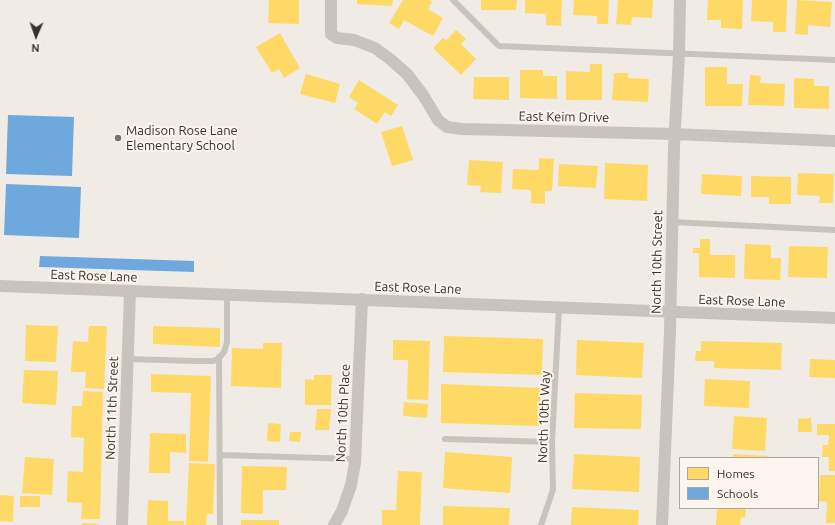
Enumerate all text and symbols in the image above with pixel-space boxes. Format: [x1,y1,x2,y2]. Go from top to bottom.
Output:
north arrow [16,16,56,56]
text: N [31,42,40,54]
street label: East Keim Drive [519,108,609,126]
place label: Madison Rose Lane Elementary School [126,123,238,154]
marker: Madison Rose Lane Elementary School [113,133,123,143]
street label: North 10th Street [648,210,666,314]
street label: East Rose Lane [50,267,138,285]
street label: East Rose Lane [374,279,462,297]
street label: East Rose Lane [698,292,786,310]
street label: North 11th Street [102,356,122,460]
street label: North 10th Place [333,363,353,463]
street label: North 10th Way [535,371,553,463]
legend [679,457,819,509]
text: Homes [717,467,755,480]
text: Schools [717,487,758,500]

